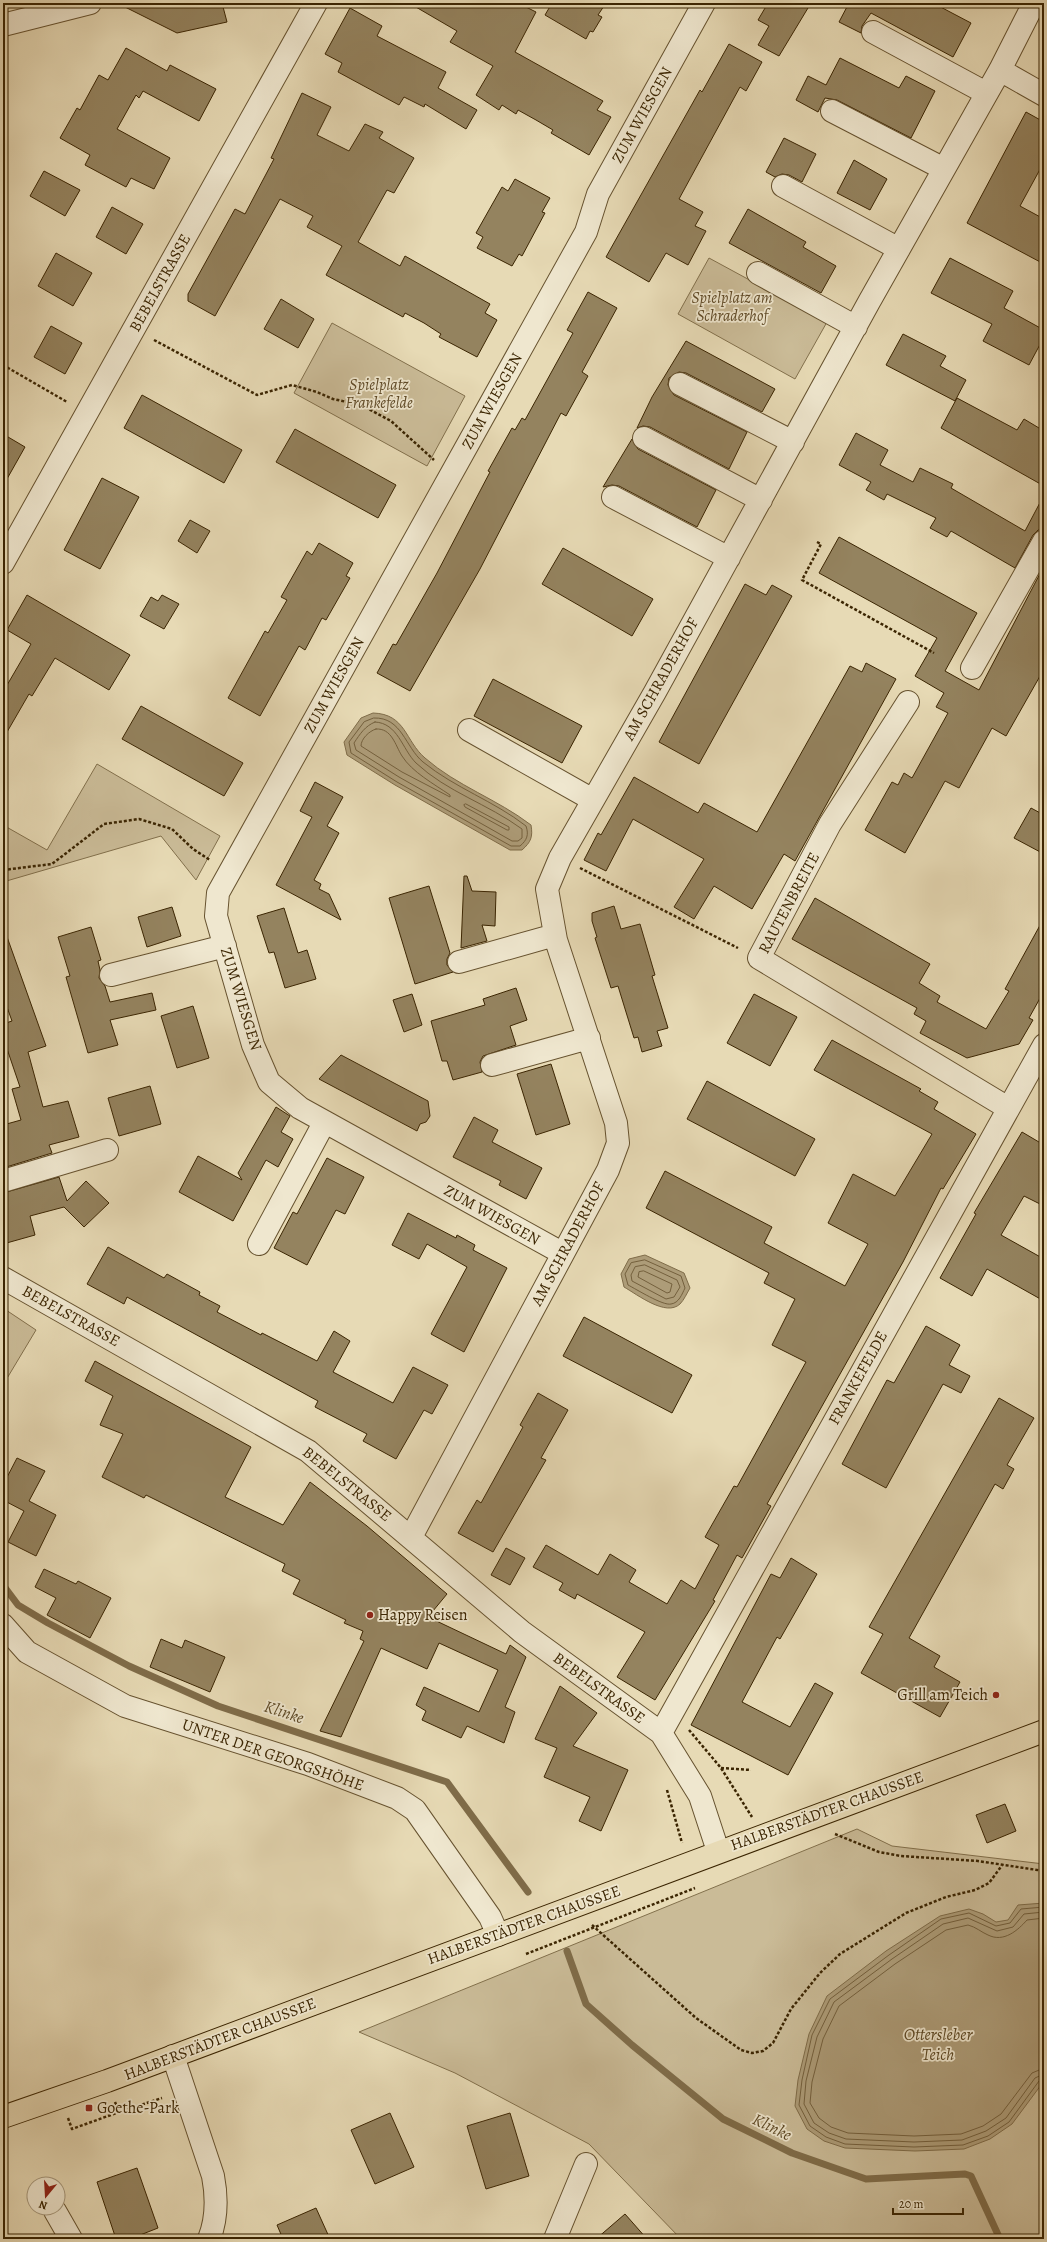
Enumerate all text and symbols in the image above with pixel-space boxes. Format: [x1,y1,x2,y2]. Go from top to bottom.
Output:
street label: ZUM WIESGEN [606,63,678,167]
street label: BEBELSTRASSE [124,230,196,336]
park label: Spielplatz am Schraderhof [691,287,773,327]
street label: ZUM WIESGEN [456,349,528,453]
park label: Spielplatz Frankefelde [345,374,413,414]
street label: AM SCHRADERHOF [618,614,704,745]
street label: ZUM WIESGEN [298,633,370,737]
street label: RAUTENBREITE [753,848,825,958]
street label: ZUM WIESGEN [215,945,267,1053]
street label: AM SCHRADERHOF [526,1178,610,1311]
street label: ZUM WIESGEN [440,1179,544,1251]
street label: BEBELSTRASSE [18,1280,124,1352]
street label: FRANKEFELDE [823,1327,893,1429]
street label: BEBELSTRASSE [298,1441,396,1527]
place label: Happy Reisen [378,1604,468,1626]
marker: Happy Reisen [365,1610,375,1620]
street label: BEBELSTRASSE [548,1647,650,1729]
place label: Grill am Teich [897,1684,988,1706]
marker: Grill am Teich [991,1690,1001,1700]
water label: Klinke [261,1695,307,1729]
street label: UNTER DER GEORGSHÖHE [179,1713,367,1797]
street label: HALBERSTÄDTER CHAUSSEE [727,1766,927,1856]
street label: HALBERSTÄDTER CHAUSSEE [424,1880,624,1970]
street label: HALBERSTÄDTER CHAUSSEE [121,1992,319,2086]
water label: Ottersleber Teich [904,2023,973,2066]
place label: Goethe-Park [97,2097,179,2119]
marker: Goethe-Park [84,2103,94,2113]
water label: Klinke [749,2108,795,2146]
north arrow [26,2176,66,2216]
scale bar [893,2190,963,2216]
text: 20 m [899,2196,923,2212]
text: N [37,2197,49,2213]

